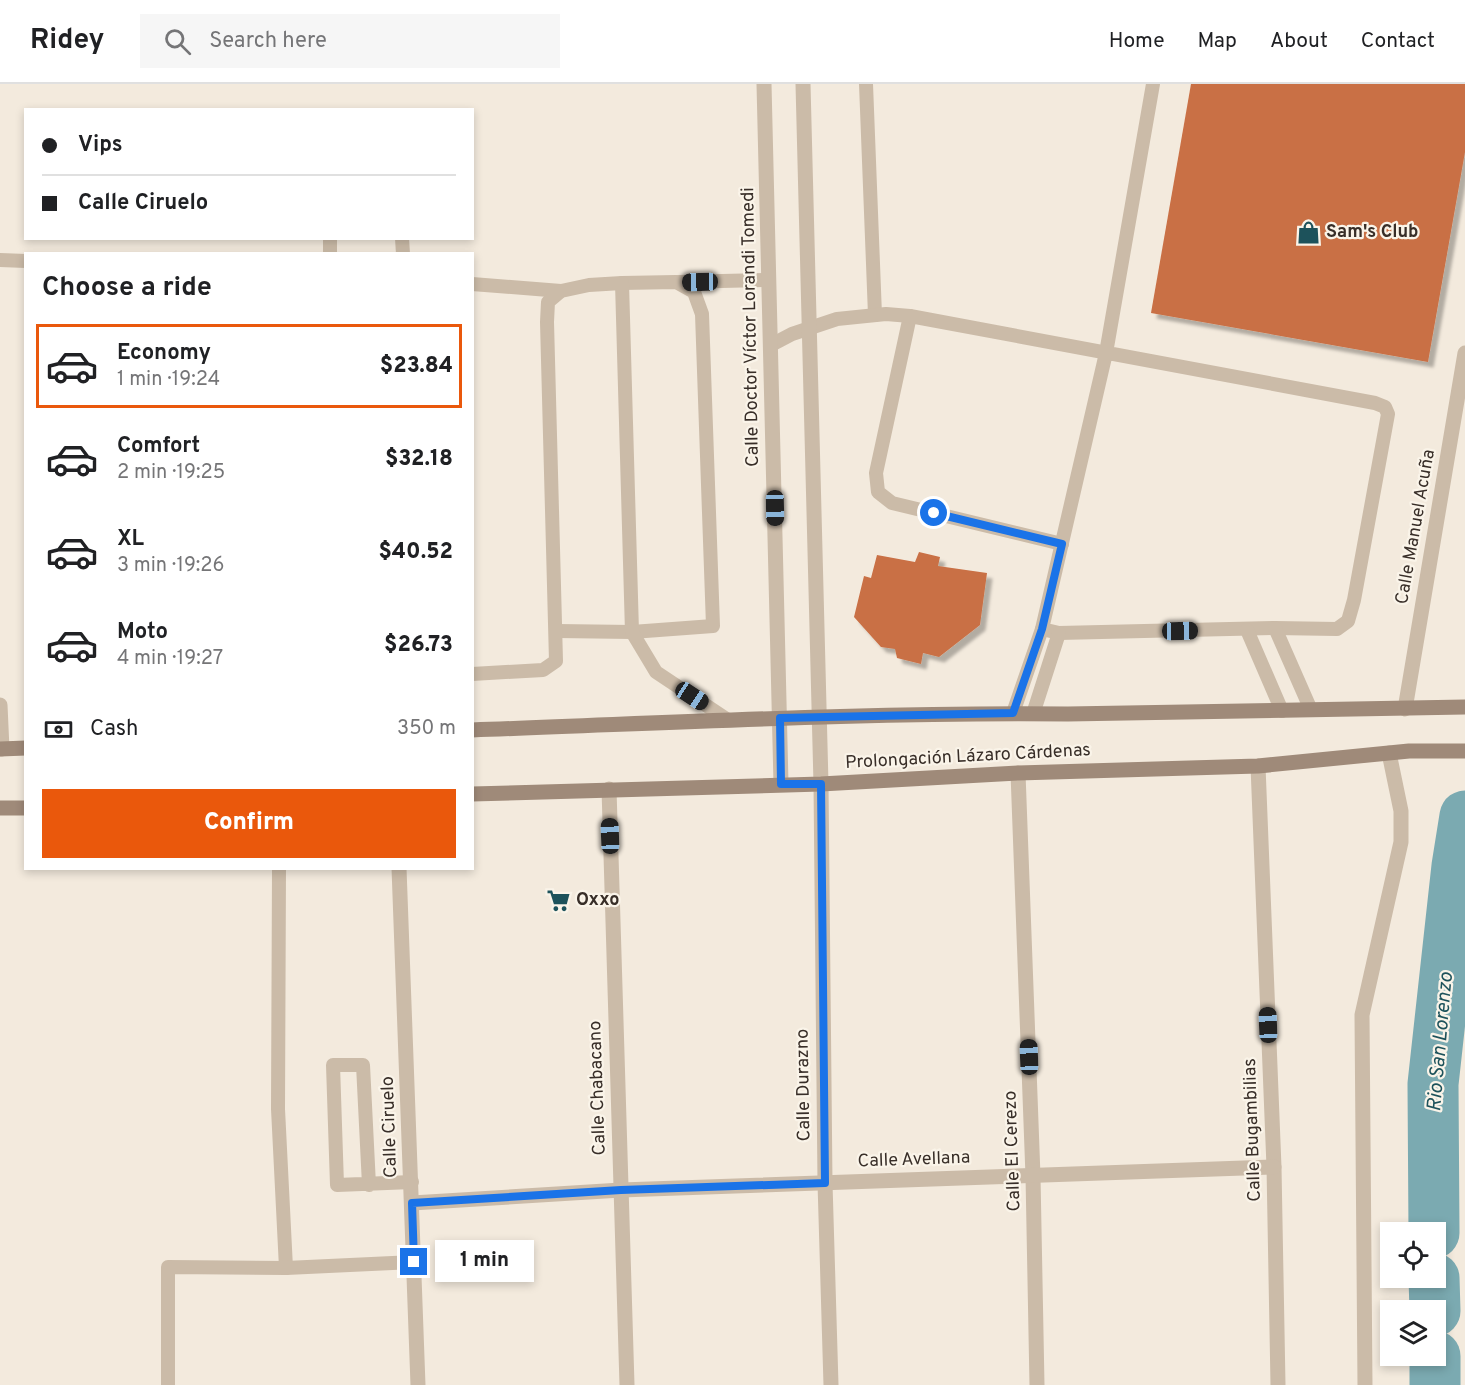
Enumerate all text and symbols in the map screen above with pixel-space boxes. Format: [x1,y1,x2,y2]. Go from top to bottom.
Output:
search box [140,14,560,68]
text: Ridey [30,23,104,59]
icon: search [161,25,194,58]
text: Search here [209,28,327,55]
text: Home [1109,28,1165,55]
text: Map [1198,28,1237,55]
text: About [1270,28,1328,55]
text: Contact [1361,28,1435,55]
text: Vips [78,132,123,159]
street label: Calle Doctor Víctor Lorandi Tomedi [737,187,765,467]
text: Calle Ciruelo [78,190,208,217]
shop icon: Sam's Club [1295,219,1321,245]
place label: Sam's Club [1326,221,1419,244]
text: Choose a ride [42,271,212,305]
car [682,273,718,291]
icon: car [45,339,99,393]
text: Economy [117,340,211,367]
text: $23.84 [380,353,453,380]
text: 1 min · 19:24 [117,367,220,393]
icon: car [45,432,99,486]
text: Comfort [117,433,200,460]
text: $32.18 [385,446,453,473]
street label: Calle Manuel Acuña [1391,448,1441,606]
text: 2 min · 19:25 [117,460,225,486]
car [766,490,784,526]
route start [920,499,947,526]
icon: car [45,525,99,579]
text: XL [117,526,144,553]
text: $40.52 [378,539,453,566]
text: 3 min · 19:26 [117,553,225,579]
icon: car [45,618,99,672]
text: Moto [117,619,168,646]
car [1162,622,1198,640]
text: $26.73 [384,632,453,659]
text: 4 min · 19:27 [117,646,223,672]
car [672,679,712,713]
icon: cash [42,713,75,746]
text: Cash [90,716,139,743]
text: 350 m [397,716,456,742]
street label: Prolongación Lázaro Cárdenas [845,739,1091,775]
button: Confirm [42,789,456,858]
car [600,818,620,854]
supermarket icon: Oxxo [545,887,571,913]
place label: Oxxo [576,889,619,912]
water label: Rio San Lorenzo [1422,971,1460,1113]
car [1258,1007,1278,1043]
street label: Calle Chabacano [584,1020,612,1156]
street label: Calle Durazno [792,1028,816,1142]
car [1019,1039,1039,1075]
street label: Calle Bugambilias [1239,1058,1267,1202]
street label: Calle Ciruelo [377,1076,403,1178]
street label: Calle El Cerezo [999,1090,1027,1212]
street label: Calle Avellana [857,1147,971,1173]
map controls [1380,1222,1446,1366]
button: locate [1380,1222,1446,1288]
callout: 1 min [435,1241,534,1283]
route end [400,1248,427,1275]
text: 1 min [460,1248,509,1274]
button: layers [1380,1300,1446,1366]

